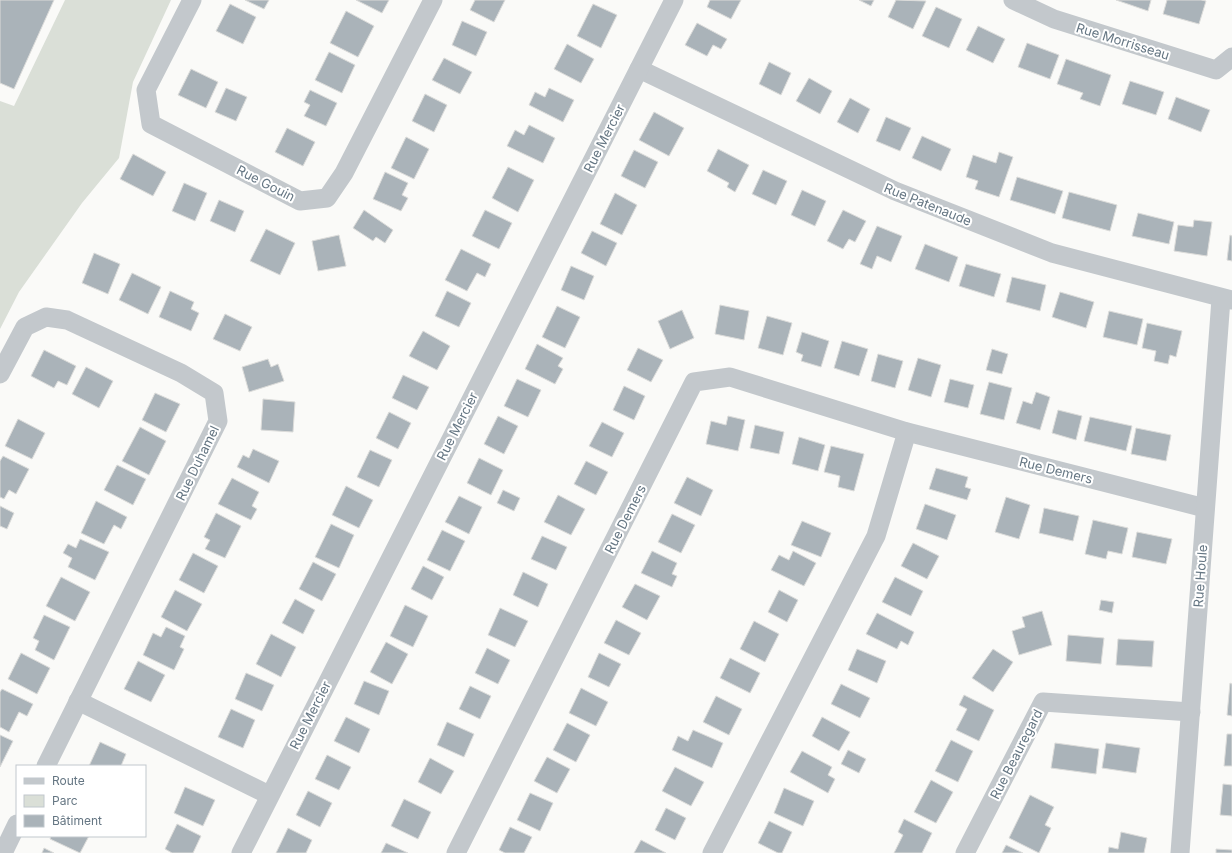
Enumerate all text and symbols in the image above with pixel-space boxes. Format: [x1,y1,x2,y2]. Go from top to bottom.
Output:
street label: Rue Morrisseau [1074,19,1172,63]
street label: Rue Mercier [580,101,628,175]
street label: Rue Gouin [234,162,298,204]
street label: Rue Patenaude [882,179,974,229]
street label: Rue Mercier [433,389,481,463]
street label: Rue Duhamel [172,423,222,503]
street label: Rue Demers [1018,453,1094,487]
street label: Rue Demers [601,482,649,556]
street label: Rue Houle [1190,544,1210,608]
street label: Rue Mercier [286,678,334,752]
street label: Rue Beauregard [986,706,1046,802]
legend [16,765,146,837]
text: Route [52,773,85,788]
text: Parc [52,793,78,808]
text: Bâtiment [52,813,102,828]

